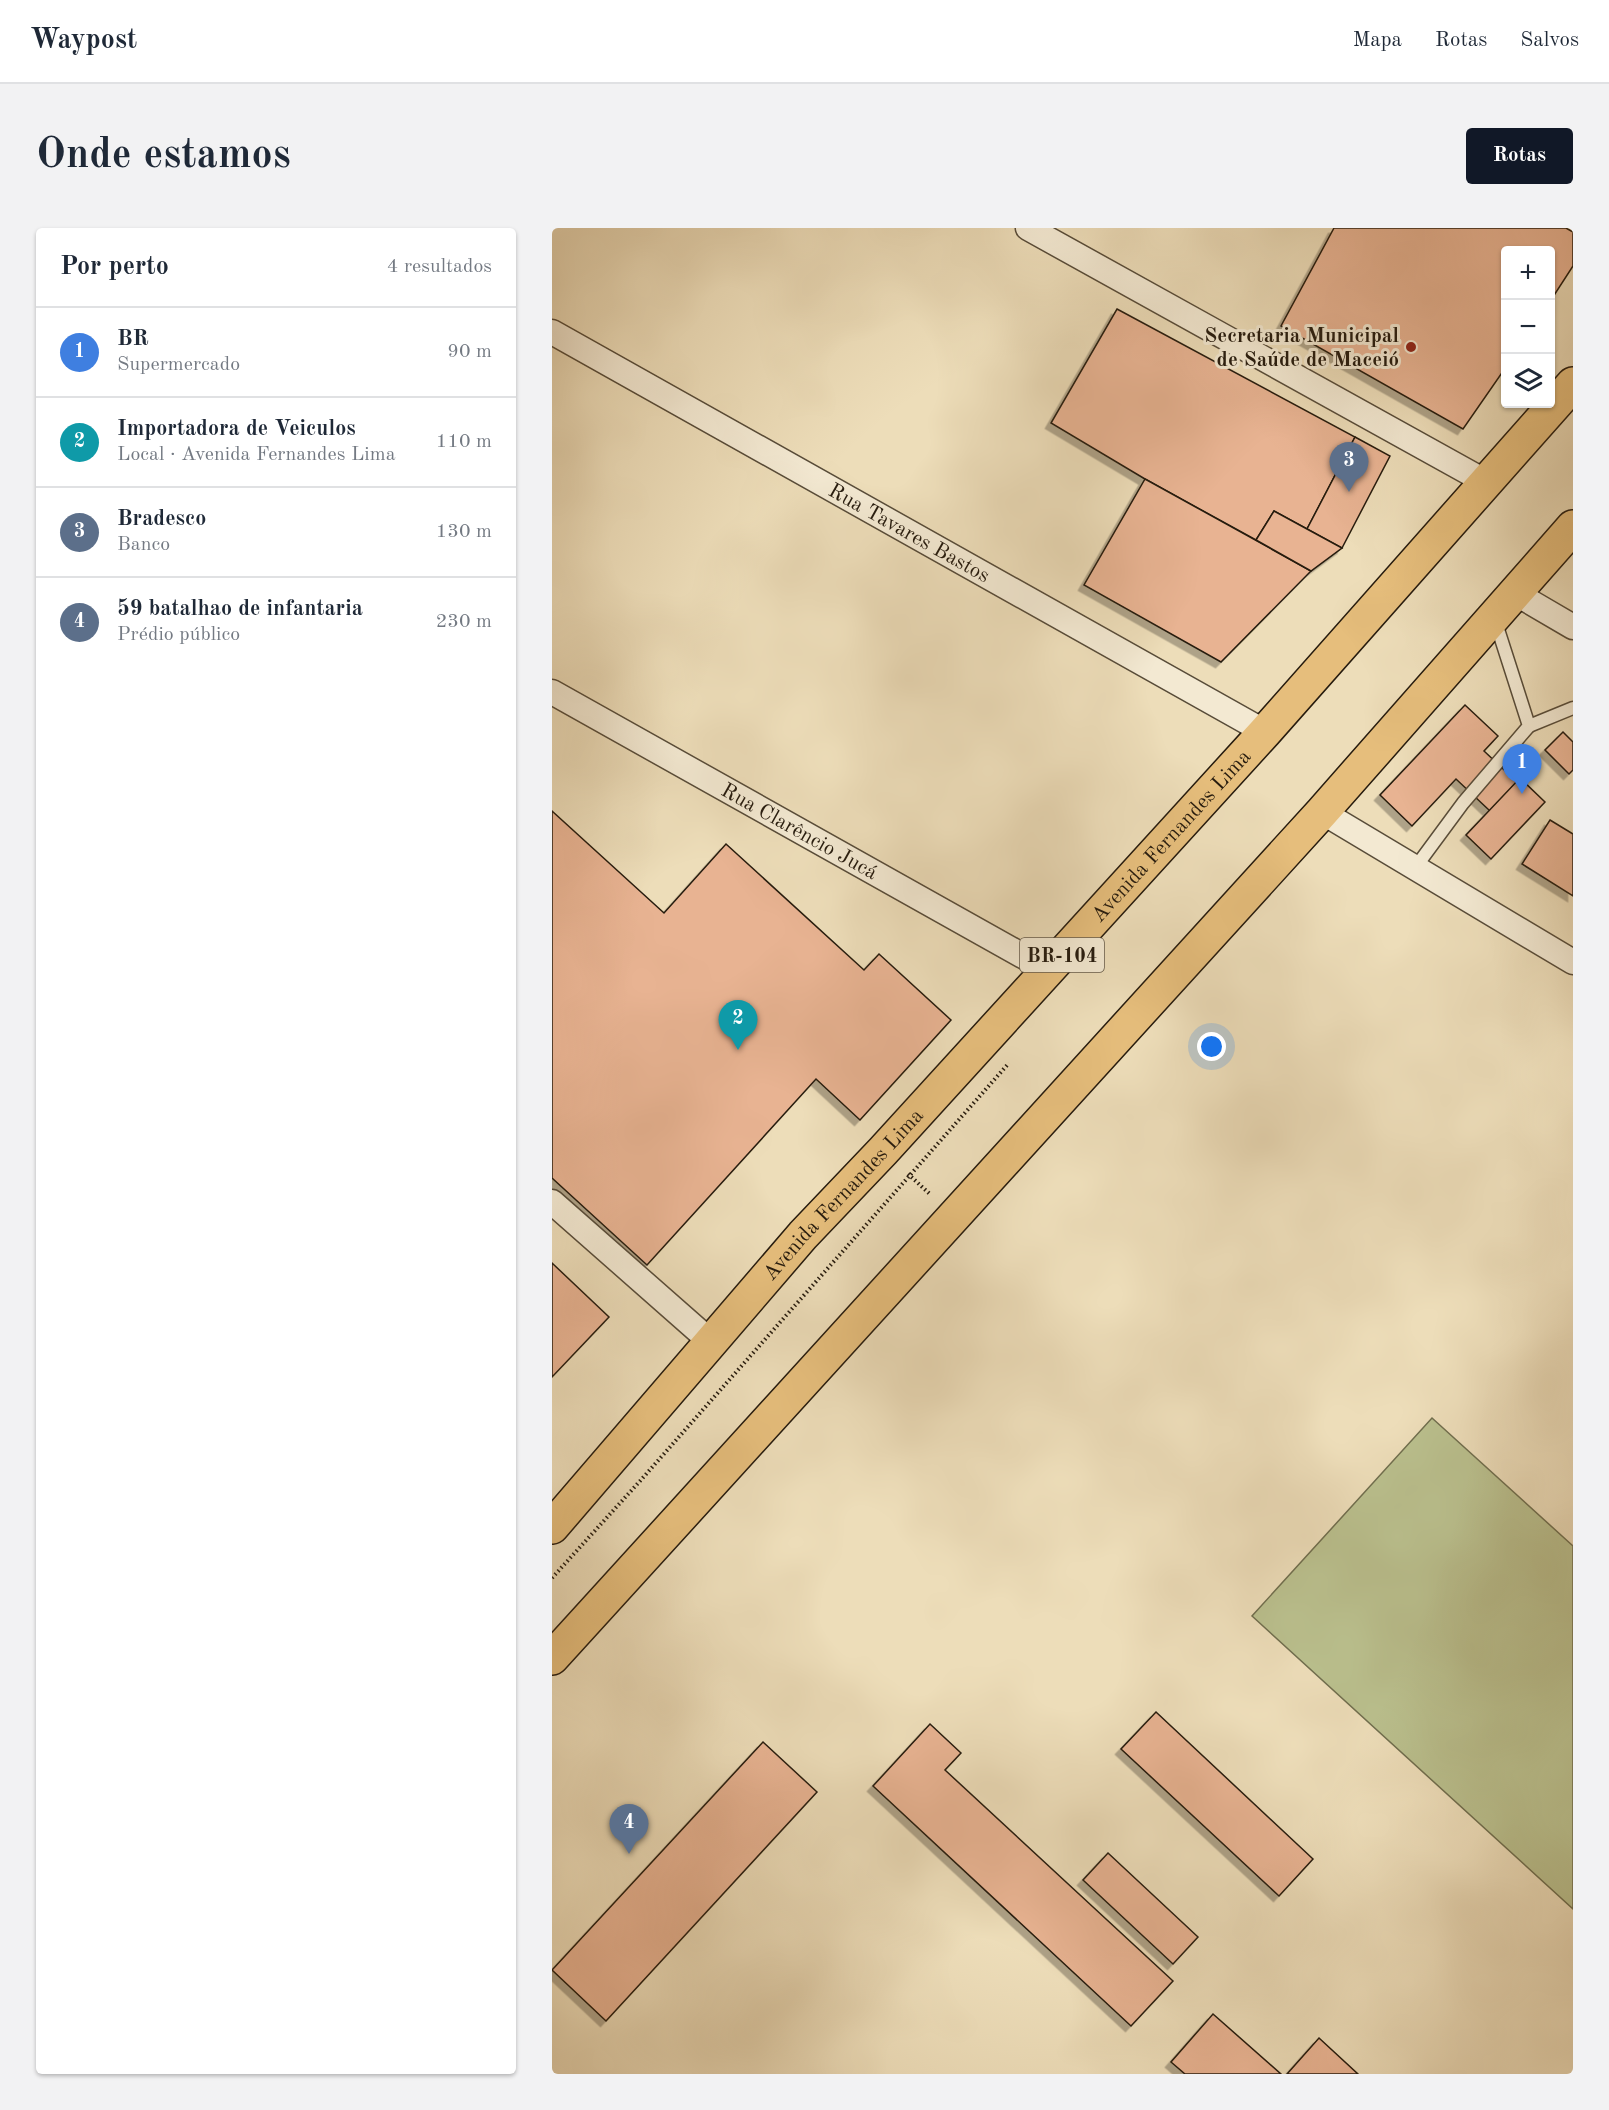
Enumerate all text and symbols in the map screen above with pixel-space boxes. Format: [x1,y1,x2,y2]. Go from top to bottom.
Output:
text: Waypost [30,27,137,55]
text: Mapa [1353,30,1402,51]
text: Rotas [1435,30,1487,51]
text: Salvos [1520,30,1579,51]
button: Rotas [1466,128,1573,184]
text: Onde estamos [36,135,291,177]
map controls [1501,246,1555,408]
button: + [1501,246,1555,300]
text: Por perto [60,254,169,280]
text: 4 resultados [387,257,492,277]
button: − [1501,300,1555,354]
place label: Secretaria Municipal de Saúde de Maceió [1204,326,1399,371]
text: BR [117,328,149,350]
marker: Secretaria Municipal de Saúde de Maceió [1404,340,1418,354]
text: 1 [74,342,85,362]
text: 90 m [447,342,492,362]
button: layers [1501,354,1555,408]
text: Supermercado [117,355,240,375]
text: Importadora de Veiculos [117,418,356,440]
text: 2 [74,432,85,452]
text: 110 m [436,432,492,452]
pin: 3 [1330,442,1368,492]
text: Local · Avenida Fernandes Lima [117,445,396,465]
street label: Rua Tavares Bastos [825,480,993,587]
text: Bradesco [117,508,206,530]
text: 3 [74,522,85,542]
text: 130 m [436,522,492,542]
text: Banco [117,535,170,555]
text: 59 batalhao de infantaria [117,598,363,620]
text: 4 [74,612,85,632]
text: 230 m [436,612,492,632]
text: Prédio público [117,625,240,645]
pin: 1 [1502,744,1542,794]
street label: Avenida Fernandes Lima [1088,746,1255,927]
street label: Rua Clarêncio Jucá [717,780,881,884]
road number: BR-104 [1020,938,1104,972]
pin: 2 [718,1000,758,1050]
your location [1197,1032,1226,1061]
street label: Avenida Fernandes Lima [760,1105,928,1285]
pin: 4 [610,1804,649,1854]

